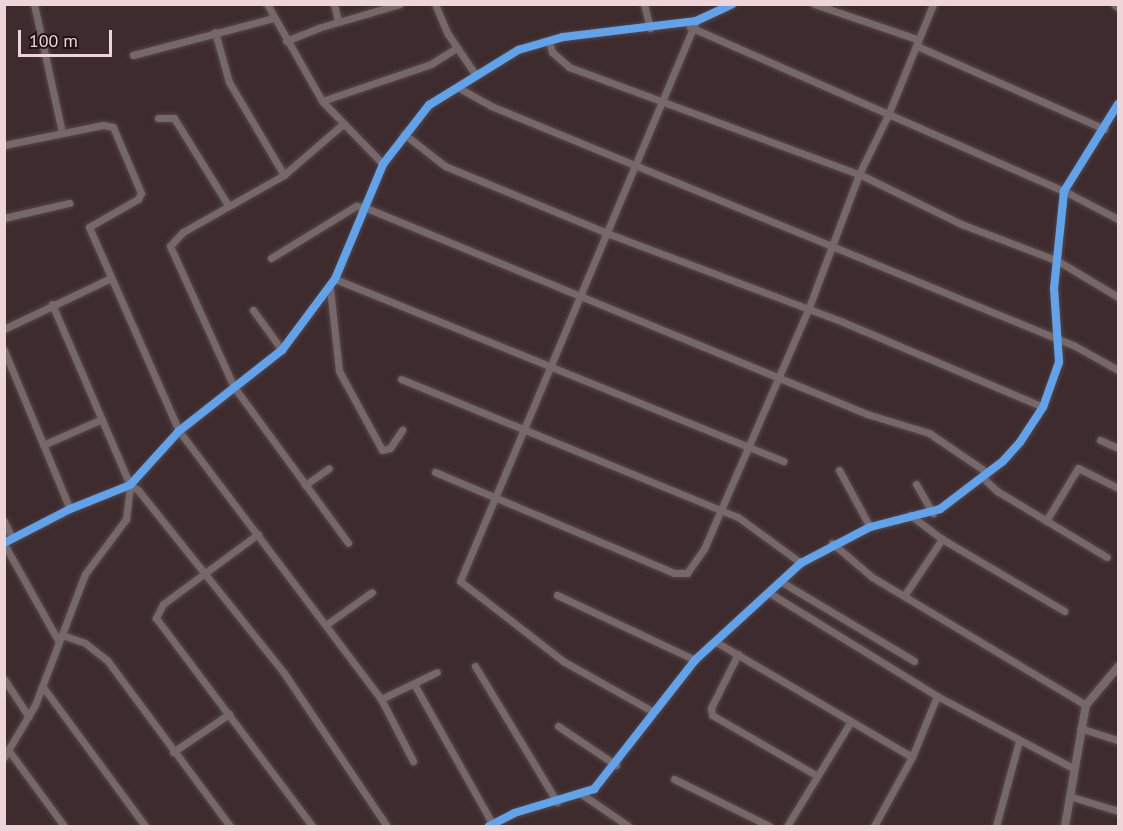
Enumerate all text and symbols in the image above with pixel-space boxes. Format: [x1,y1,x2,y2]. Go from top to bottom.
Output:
scale bar [21,18,116,56]
text: 100 m [29,29,78,52]

